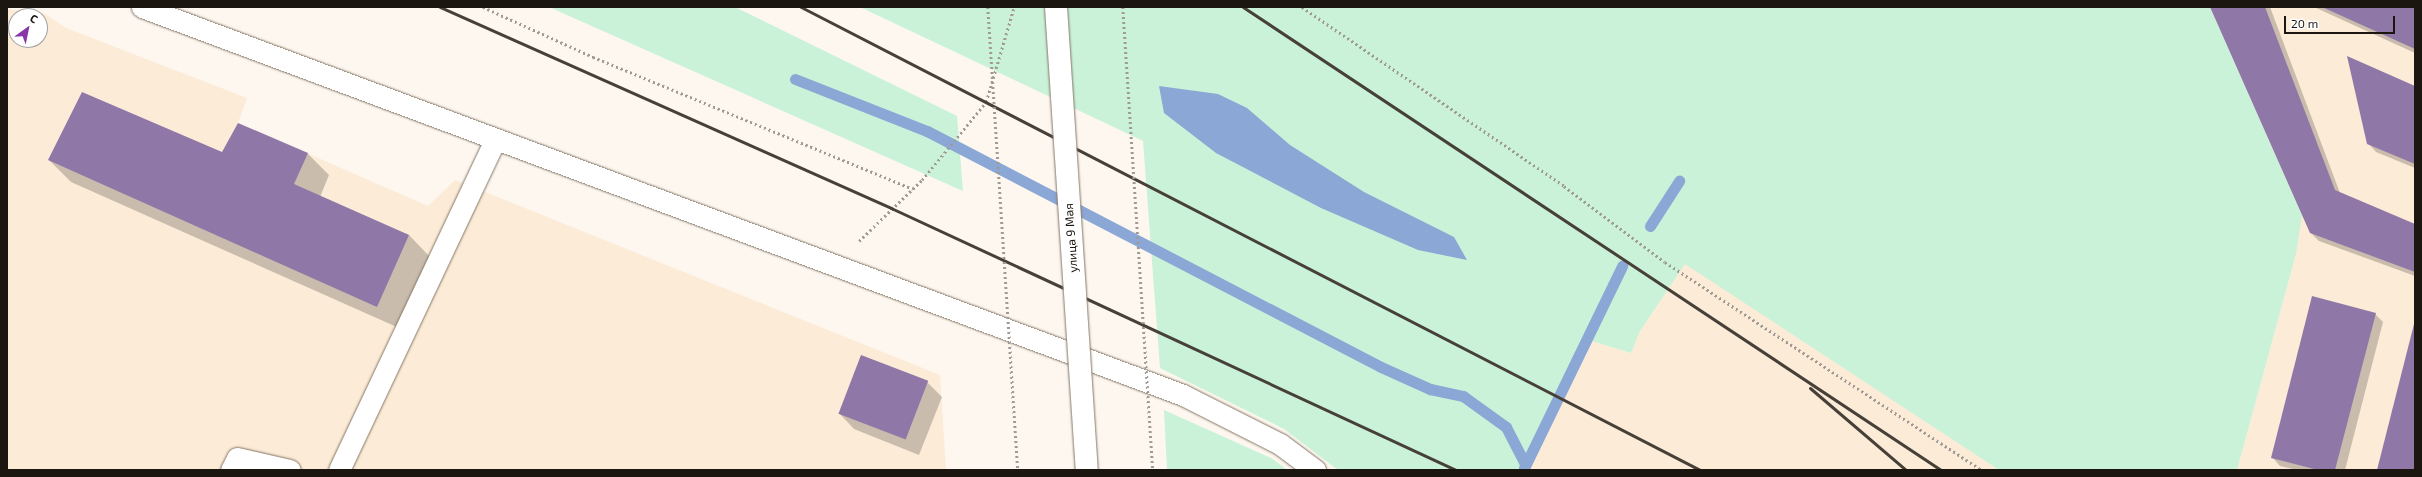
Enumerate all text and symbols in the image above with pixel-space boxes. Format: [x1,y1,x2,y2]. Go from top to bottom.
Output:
north arrow [8,8,48,48]
scale bar [2286,8,2397,34]
text: С [28,11,41,26]
text: 20 m [2291,16,2318,30]
street label: улица 9 Мая [1061,203,1081,273]

